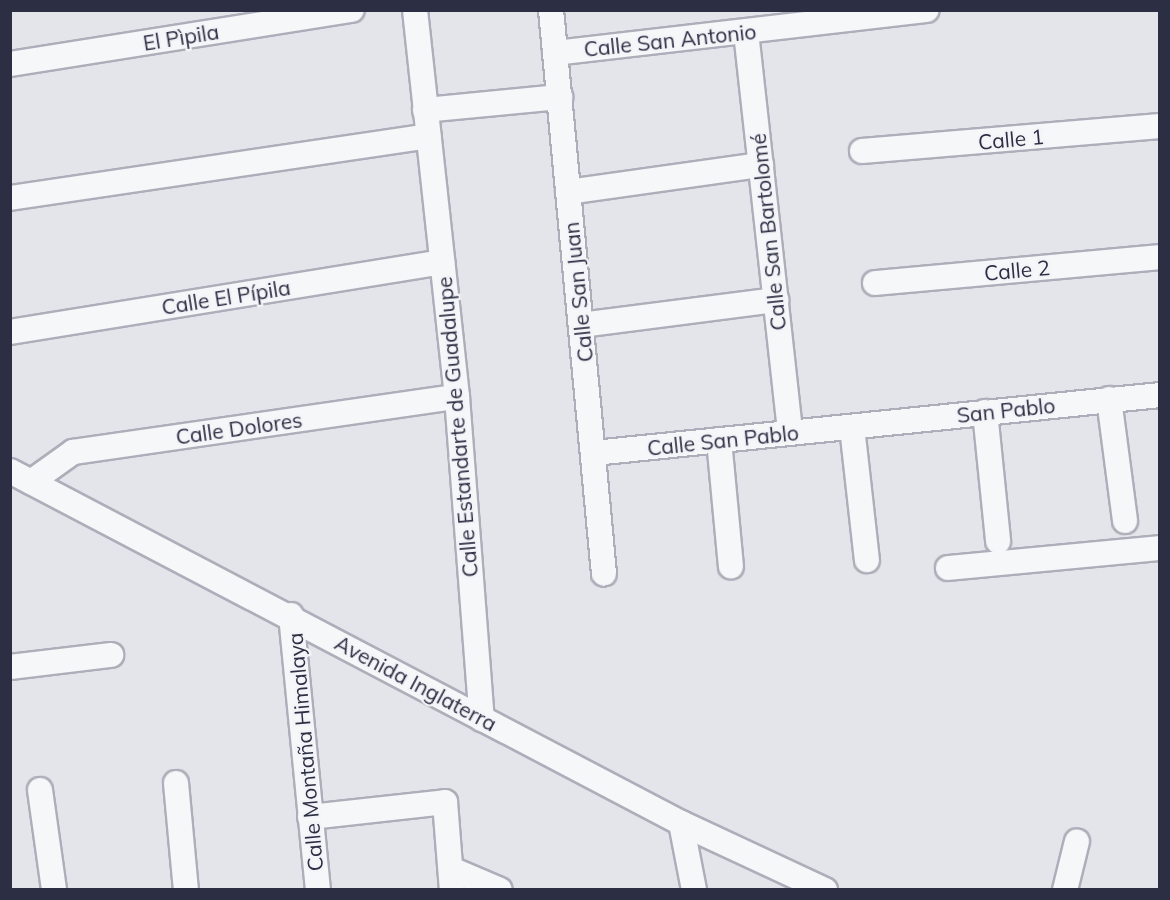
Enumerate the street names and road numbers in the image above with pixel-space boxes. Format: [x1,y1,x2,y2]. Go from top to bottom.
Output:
street label: Calle San Antonio [583,18,757,62]
street label: El Pìpila [141,19,221,55]
street label: Calle 1 [977,124,1045,154]
street label: Calle San Bartolomé [745,132,791,332]
street label: Calle San Juan [558,221,598,363]
street label: Calle 2 [983,255,1051,285]
street label: Calle El Pípila [160,274,292,320]
street label: Calle Estandarte de Guadalupe [431,276,483,578]
street label: San Pablo [956,392,1056,428]
street label: Calle Dolores [174,407,304,449]
street label: Calle San Pablo [646,420,800,460]
street label: Avenida Inglaterra [331,630,501,736]
street label: Calle Montaña Himalaya [282,632,328,872]

